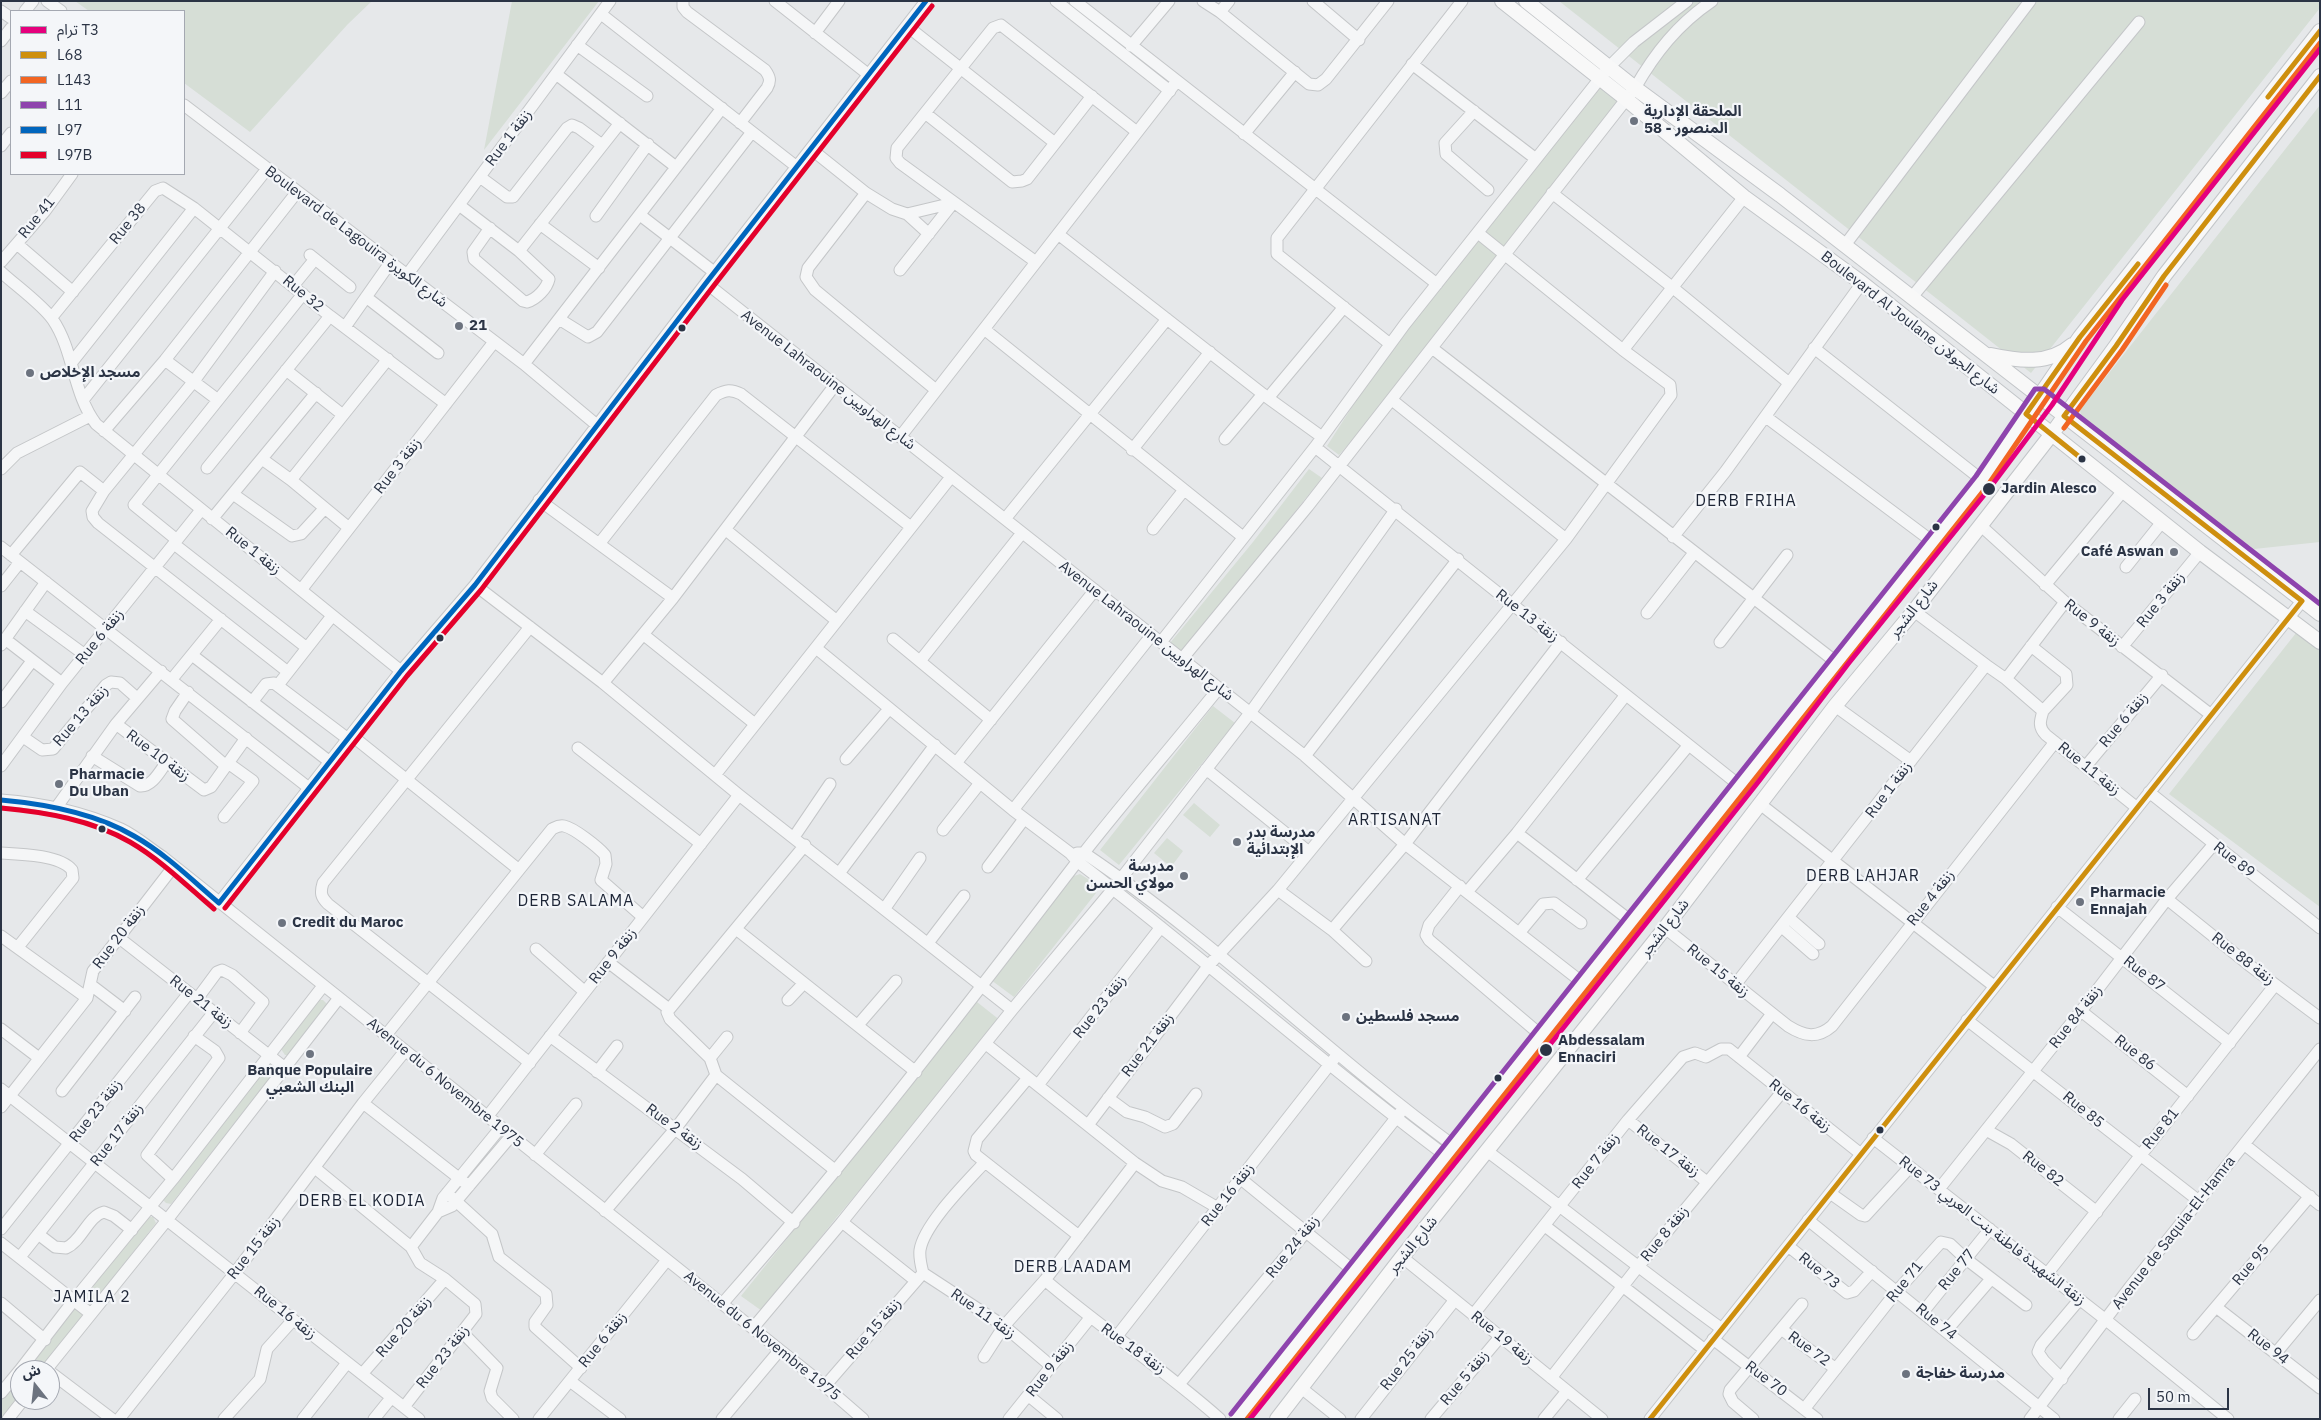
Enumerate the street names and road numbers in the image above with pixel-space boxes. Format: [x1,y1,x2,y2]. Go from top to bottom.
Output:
street label: Rue 1 زنقة [482,106,536,170]
street label: Boulevard de Lagouira شارع الكويرة [261,162,451,312]
street label: Rue 41 [15,194,59,242]
street label: Rue 38 [106,200,150,248]
street label: Boulevard Al Joulane شارع الجولان [1817,248,2003,398]
street label: Rue 32 [279,272,327,316]
street label: Avenue Lahraouine شارع الهراويين [737,306,919,454]
street label: Rue 3 زنقة [371,434,425,498]
street label: Rue 1 زنقة [222,523,284,579]
street label: Avenue Lahraouine شارع الهراويين [1055,557,1237,705]
street label: Rue 3 زنقة [2133,569,2189,631]
street label: شارع الشجر [1886,576,1942,642]
street label: Rue 13 زنقة [1492,586,1562,646]
street label: Rue 9 زنقة [2060,596,2124,650]
street label: Rue 6 زنقة [72,606,128,668]
street label: Rue 13 زنقة [50,682,112,750]
street label: Rue 6 زنقة [2096,689,2152,751]
street label: Rue 10 زنقة [123,726,193,786]
street label: Rue 11 زنقة [2054,738,2124,800]
street label: Rue 1 زنقة [1862,758,1916,822]
street label: Rue 89 [2210,838,2258,882]
street label: Rue 4 زنقة [1904,866,1958,930]
street label: شارع الشجر [1637,895,1693,961]
street label: Rue 20 زنقة [89,902,149,972]
street label: Rue 9 زنقة [586,924,640,988]
street label: Rue 88 زنقة [2208,929,2278,989]
street label: Rue 15 زنقة [1683,940,1753,1002]
street label: Rue 87 [2120,952,2168,996]
street label: Rue 21 زنقة [166,972,236,1032]
street label: Rue 23 زنقة [1070,972,1130,1042]
street label: Rue 84 زنقة [2046,982,2106,1052]
street label: Rue 21 زنقة [1118,1010,1178,1080]
street label: Avenue du 6 Novembre 1975 [363,1014,527,1152]
street label: Rue 86 [2111,1031,2159,1075]
street label: Rue 16 زنقة [1765,1075,1835,1137]
street label: Rue 23 زنقة [66,1076,126,1146]
street label: Rue 85 [2059,1088,2107,1132]
street label: Rue 17 زنقة [87,1100,147,1170]
street label: Rue 2 زنقة [642,1100,706,1154]
street label: Rue 81 [2139,1105,2183,1153]
street label: Rue 17 زنقة [1633,1121,1703,1181]
street label: Rue 7 زنقة [1569,1129,1623,1193]
street label: Rue 82 [2019,1147,2067,1191]
street label: Rue 73 زنقة الشهيدة فاطنة بنت العربي [1895,1153,2089,1309]
street label: Avenue de Saquia-El-Hamra [2109,1153,2239,1313]
street label: Rue 16 زنقة [1198,1160,1258,1230]
street label: Rue 8 زنقة [1637,1203,1693,1265]
street label: Rue 24 زنقة [1262,1212,1324,1282]
street label: Rue 15 زنقة [224,1213,284,1283]
street label: شارع الشجر [1384,1213,1442,1277]
street label: Rue 95 [2229,1241,2273,1289]
street label: Rue 77 [1935,1246,1979,1294]
street label: Rue 73 [1795,1249,1843,1293]
street label: Rue 71 [1883,1258,1927,1306]
street label: Avenue du 6 Novembre 1975 [680,1267,844,1405]
street label: Rue 16 زنقة [250,1282,320,1344]
street label: Rue 11 زنقة [947,1285,1019,1343]
street label: Rue 20 زنقة [373,1293,435,1361]
street label: Rue 15 زنقة [843,1295,905,1363]
street label: Rue 74 [1912,1300,1960,1344]
street label: Rue 19 زنقة [1467,1307,1537,1369]
street label: Rue 6 زنقة [575,1309,631,1371]
street label: Rue 18 زنقة [1097,1320,1169,1378]
street label: Rue 23 زنقة [413,1322,473,1392]
street label: Rue 25 زنقة [1377,1324,1437,1394]
street label: Rue 94 [2244,1325,2292,1369]
street label: Rue 72 [1784,1328,1834,1370]
street label: Rue 9 زنقة [1023,1337,1077,1401]
street label: Rue 5 زنقة [1437,1347,1493,1409]
street label: Rue 70 [1741,1357,1791,1401]

